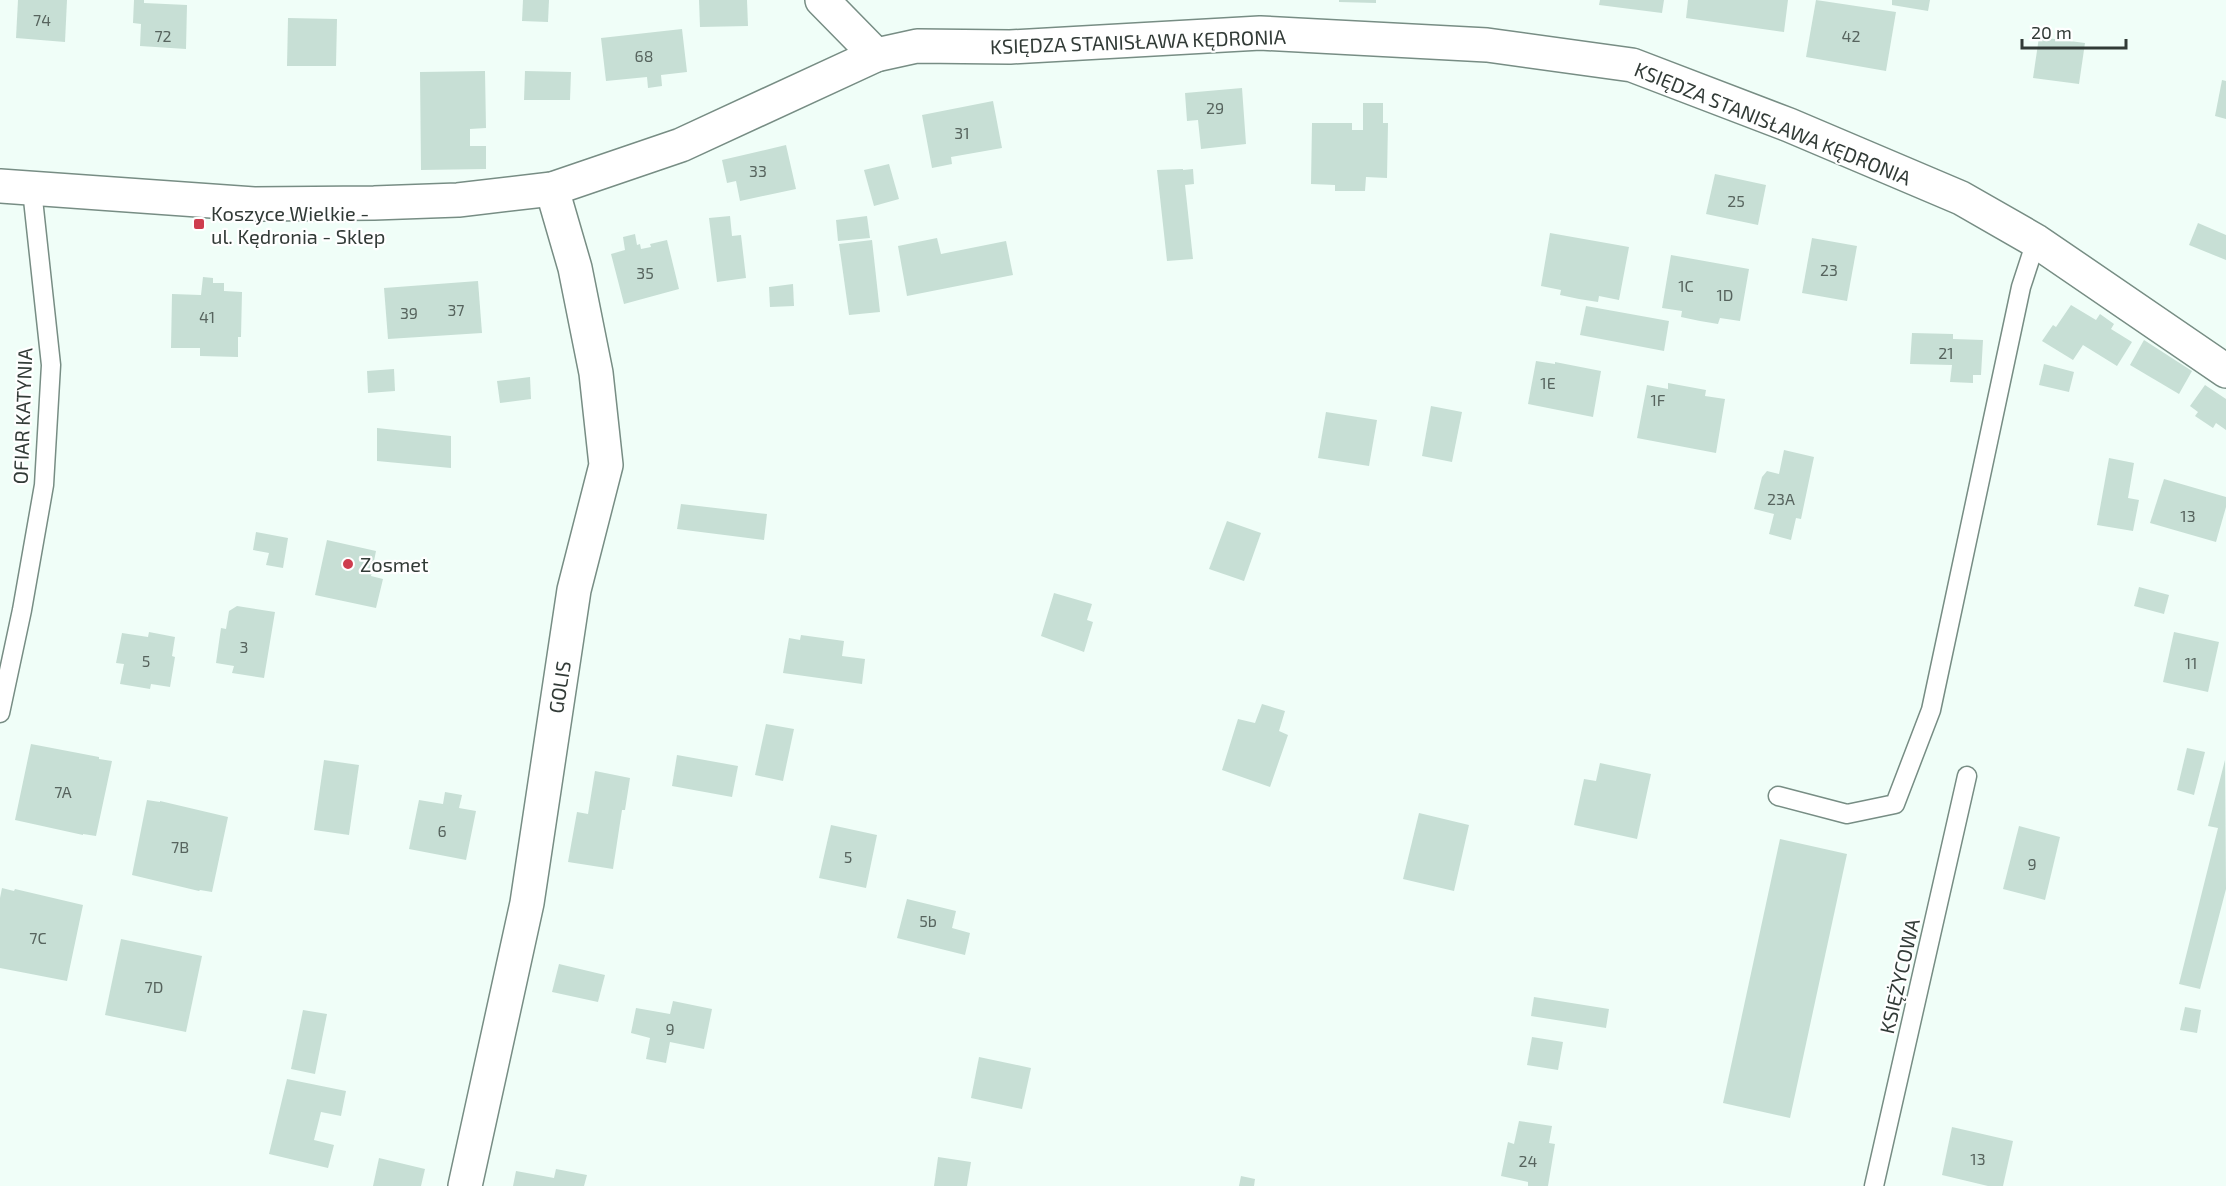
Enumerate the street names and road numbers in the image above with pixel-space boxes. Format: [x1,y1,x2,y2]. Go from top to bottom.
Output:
street label: KSIĘDZA STANISŁAWA KĘDRONIA [990,24,1287,58]
street label: KSIĘDZA STANISŁAWA KĘDRONIA [1631,56,1915,190]
street label: OFIAR KATYNIA [8,347,36,485]
street label: GOLIS [543,659,575,715]
street label: KSIĘŻYCOWA [1874,916,1924,1036]

